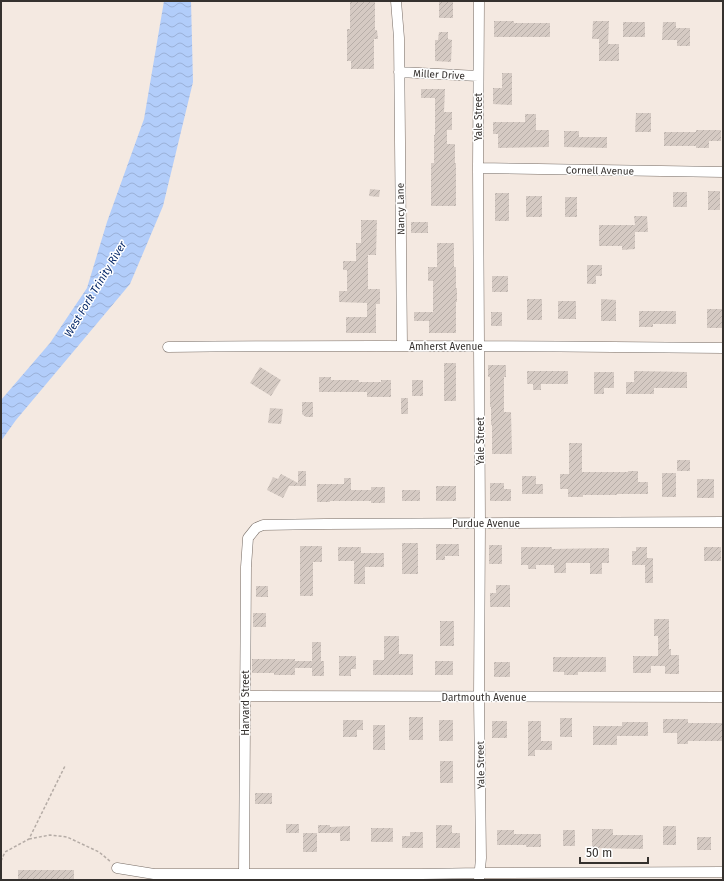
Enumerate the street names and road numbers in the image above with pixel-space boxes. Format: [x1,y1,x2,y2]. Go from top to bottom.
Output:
street label: Miller Drive [413,68,465,82]
street label: Yale Street [473,93,485,141]
street label: Cornell Avenue [566,164,634,178]
street label: Nancy Lane [395,183,407,235]
street label: Amherst Avenue [409,341,483,353]
street label: Yale Street [475,417,487,465]
street label: Purdue Avenue [452,518,520,530]
street label: Harvard Street [240,670,252,736]
street label: Dartmouth Avenue [442,692,526,704]
street label: Yale Street [475,740,487,789]

